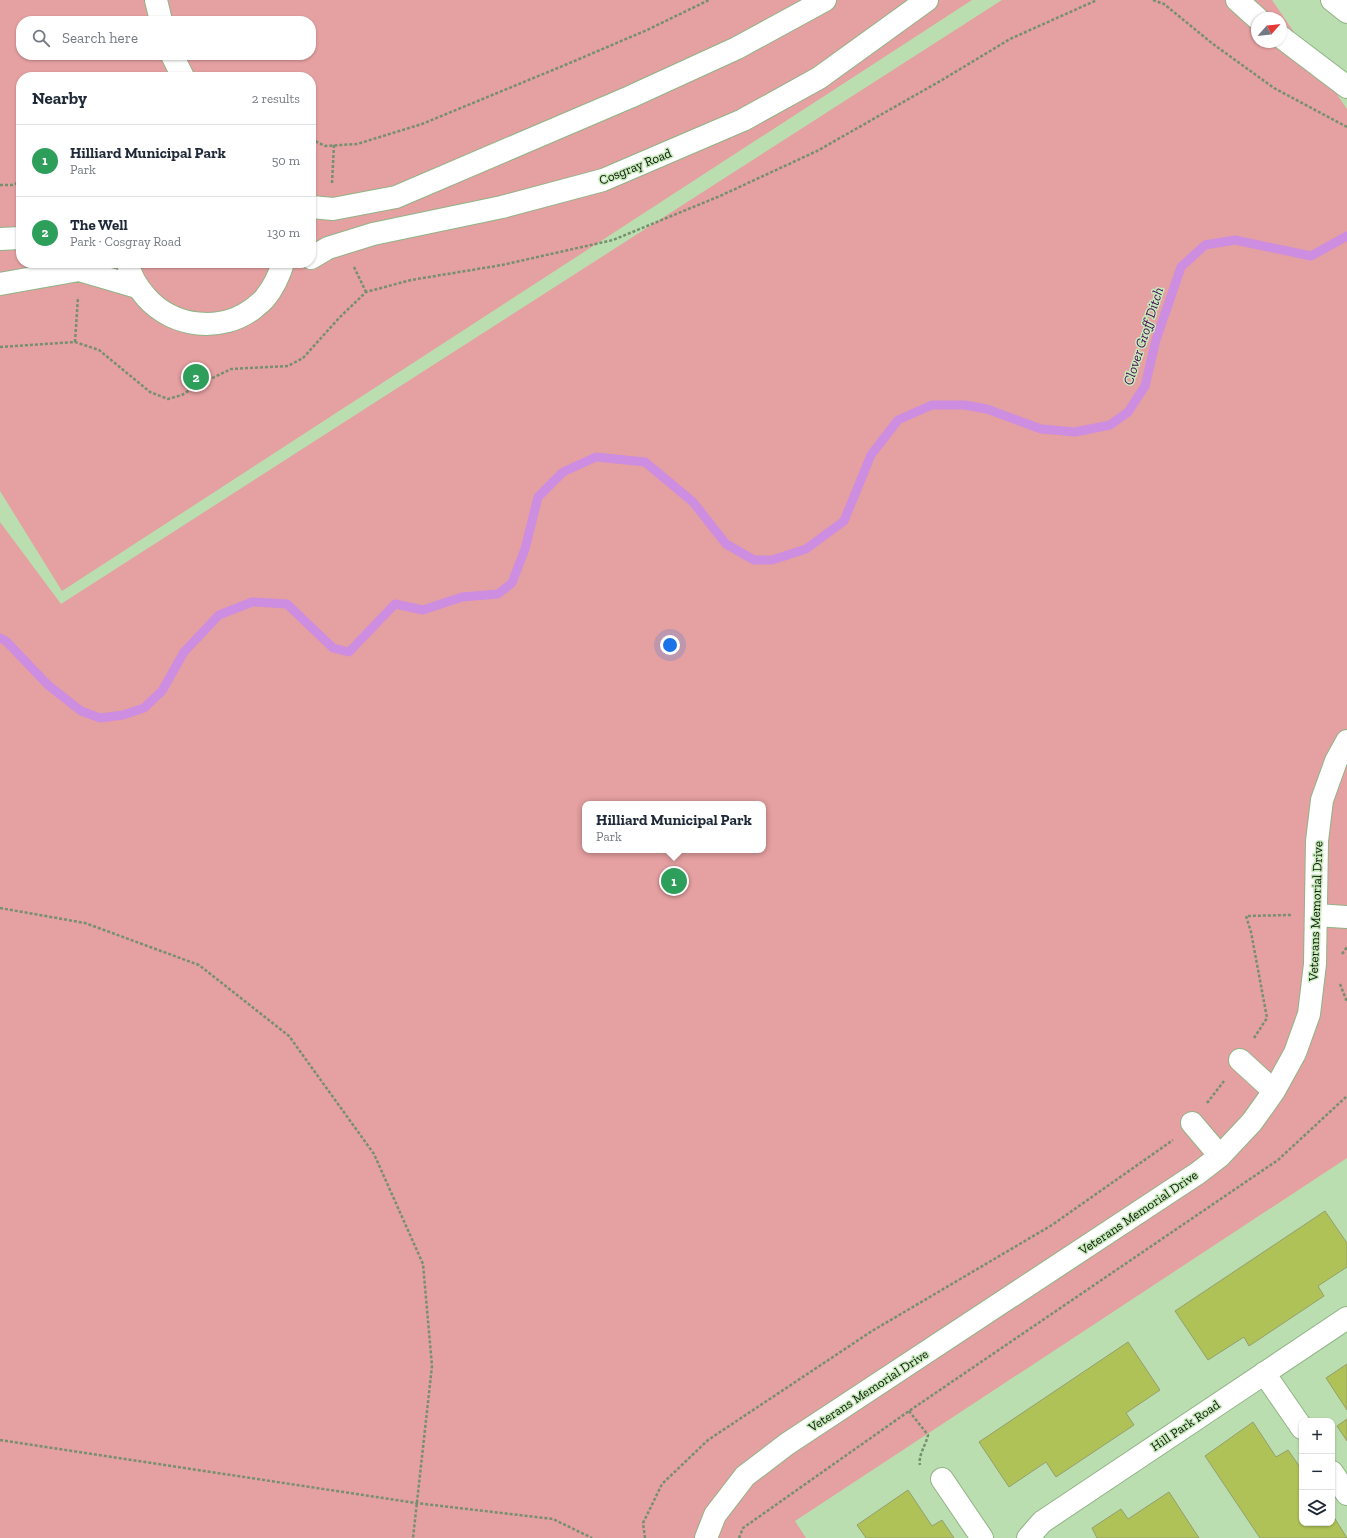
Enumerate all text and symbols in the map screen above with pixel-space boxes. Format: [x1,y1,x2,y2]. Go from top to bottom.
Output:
north arrow [1251,12,1287,48]
search box [16,16,316,60]
icon: search [30,27,52,49]
text: Search here [62,29,138,47]
text: Nearby [32,88,87,108]
text: 2 results [252,91,300,106]
text: Hilliard Municipal Park [70,144,226,162]
street label: Cosgray Road [597,145,674,188]
text: 1 [42,153,48,168]
text: 50 m [272,153,300,168]
text: Park [70,162,96,177]
text: The Well [70,216,128,234]
text: 2 [42,225,48,240]
text: 130 m [267,225,300,240]
text: Park · Cosgray Road [70,234,181,249]
water label: Clover Groff Ditch [1120,285,1167,387]
pin: 2 [183,362,209,392]
your location [660,635,680,655]
popup [582,801,766,853]
text: Hilliard Municipal Park [596,811,752,829]
text: Park [596,829,622,844]
street label: Veterans Memorial Drive [1306,841,1325,982]
pin: 1 [661,866,687,896]
street label: Veterans Memorial Drive [1075,1167,1201,1258]
street label: Veterans Memorial Drive [805,1346,931,1435]
street label: Hill Park Road [1148,1397,1223,1454]
map controls [1299,1418,1335,1526]
button: + [1299,1418,1335,1454]
button: − [1299,1454,1335,1490]
button: layers [1299,1490,1335,1526]

